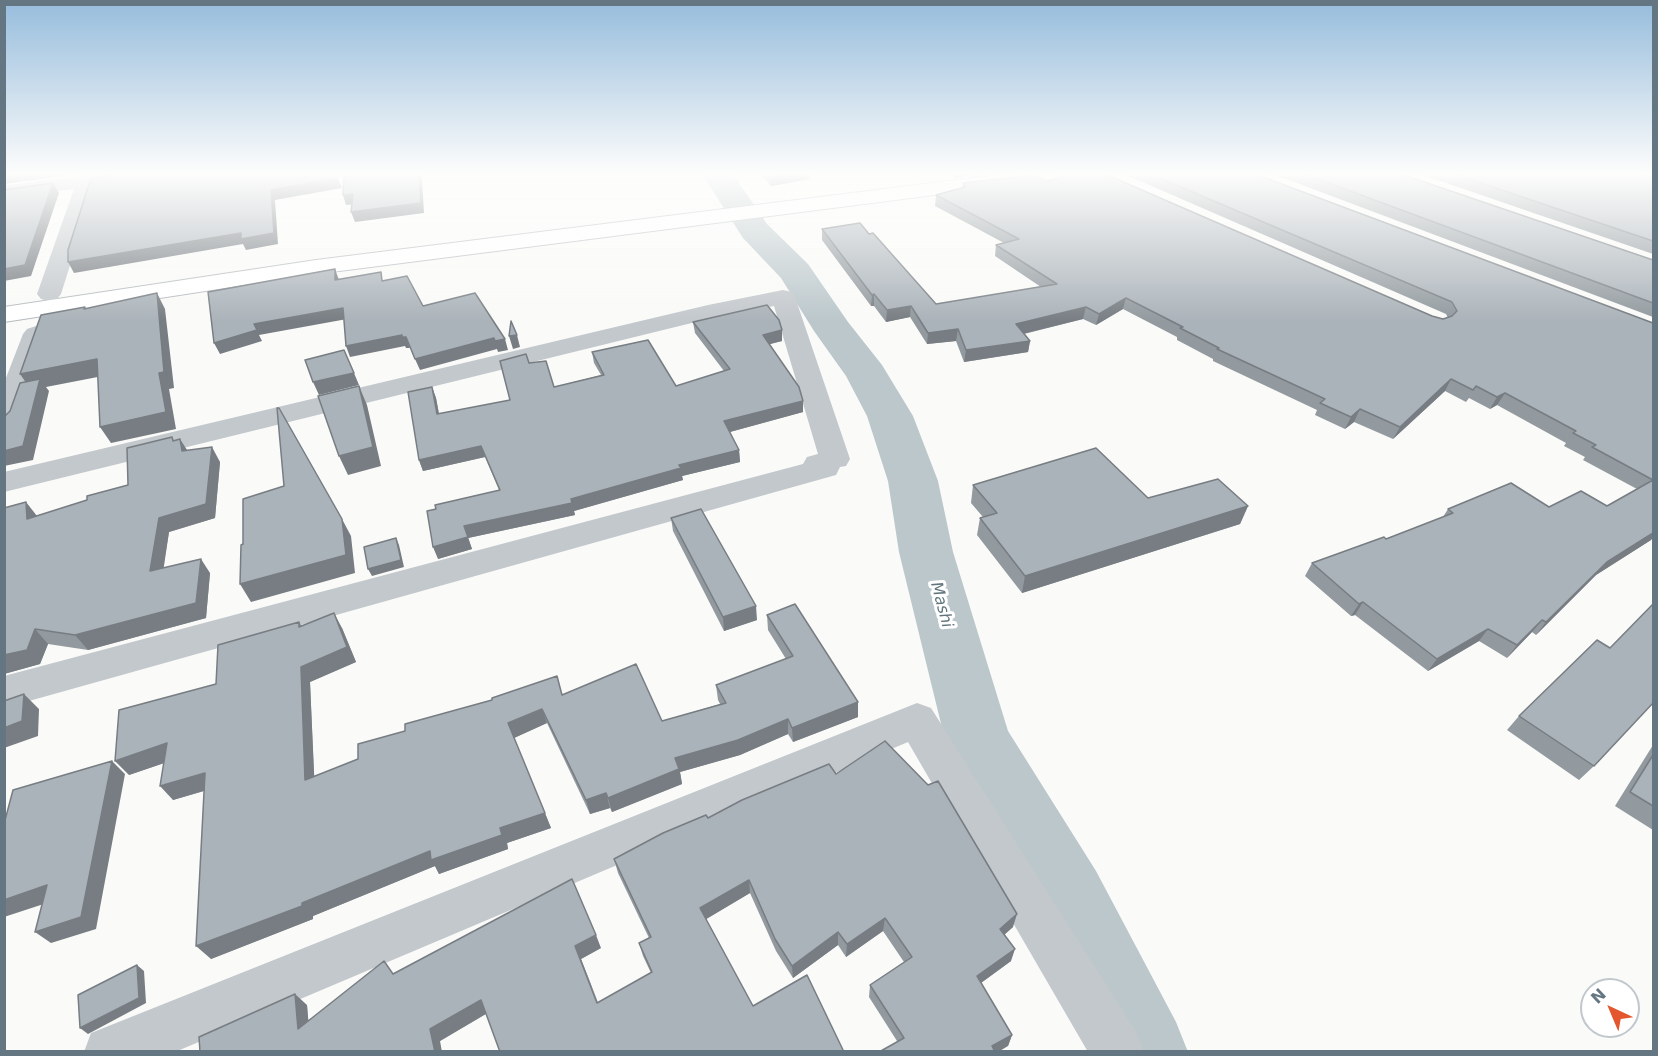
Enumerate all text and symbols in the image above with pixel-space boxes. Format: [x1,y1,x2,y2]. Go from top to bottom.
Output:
water label: Mashi [926,580,956,630]
north arrow [1580,978,1640,1038]
text: N [1587,985,1610,1008]

